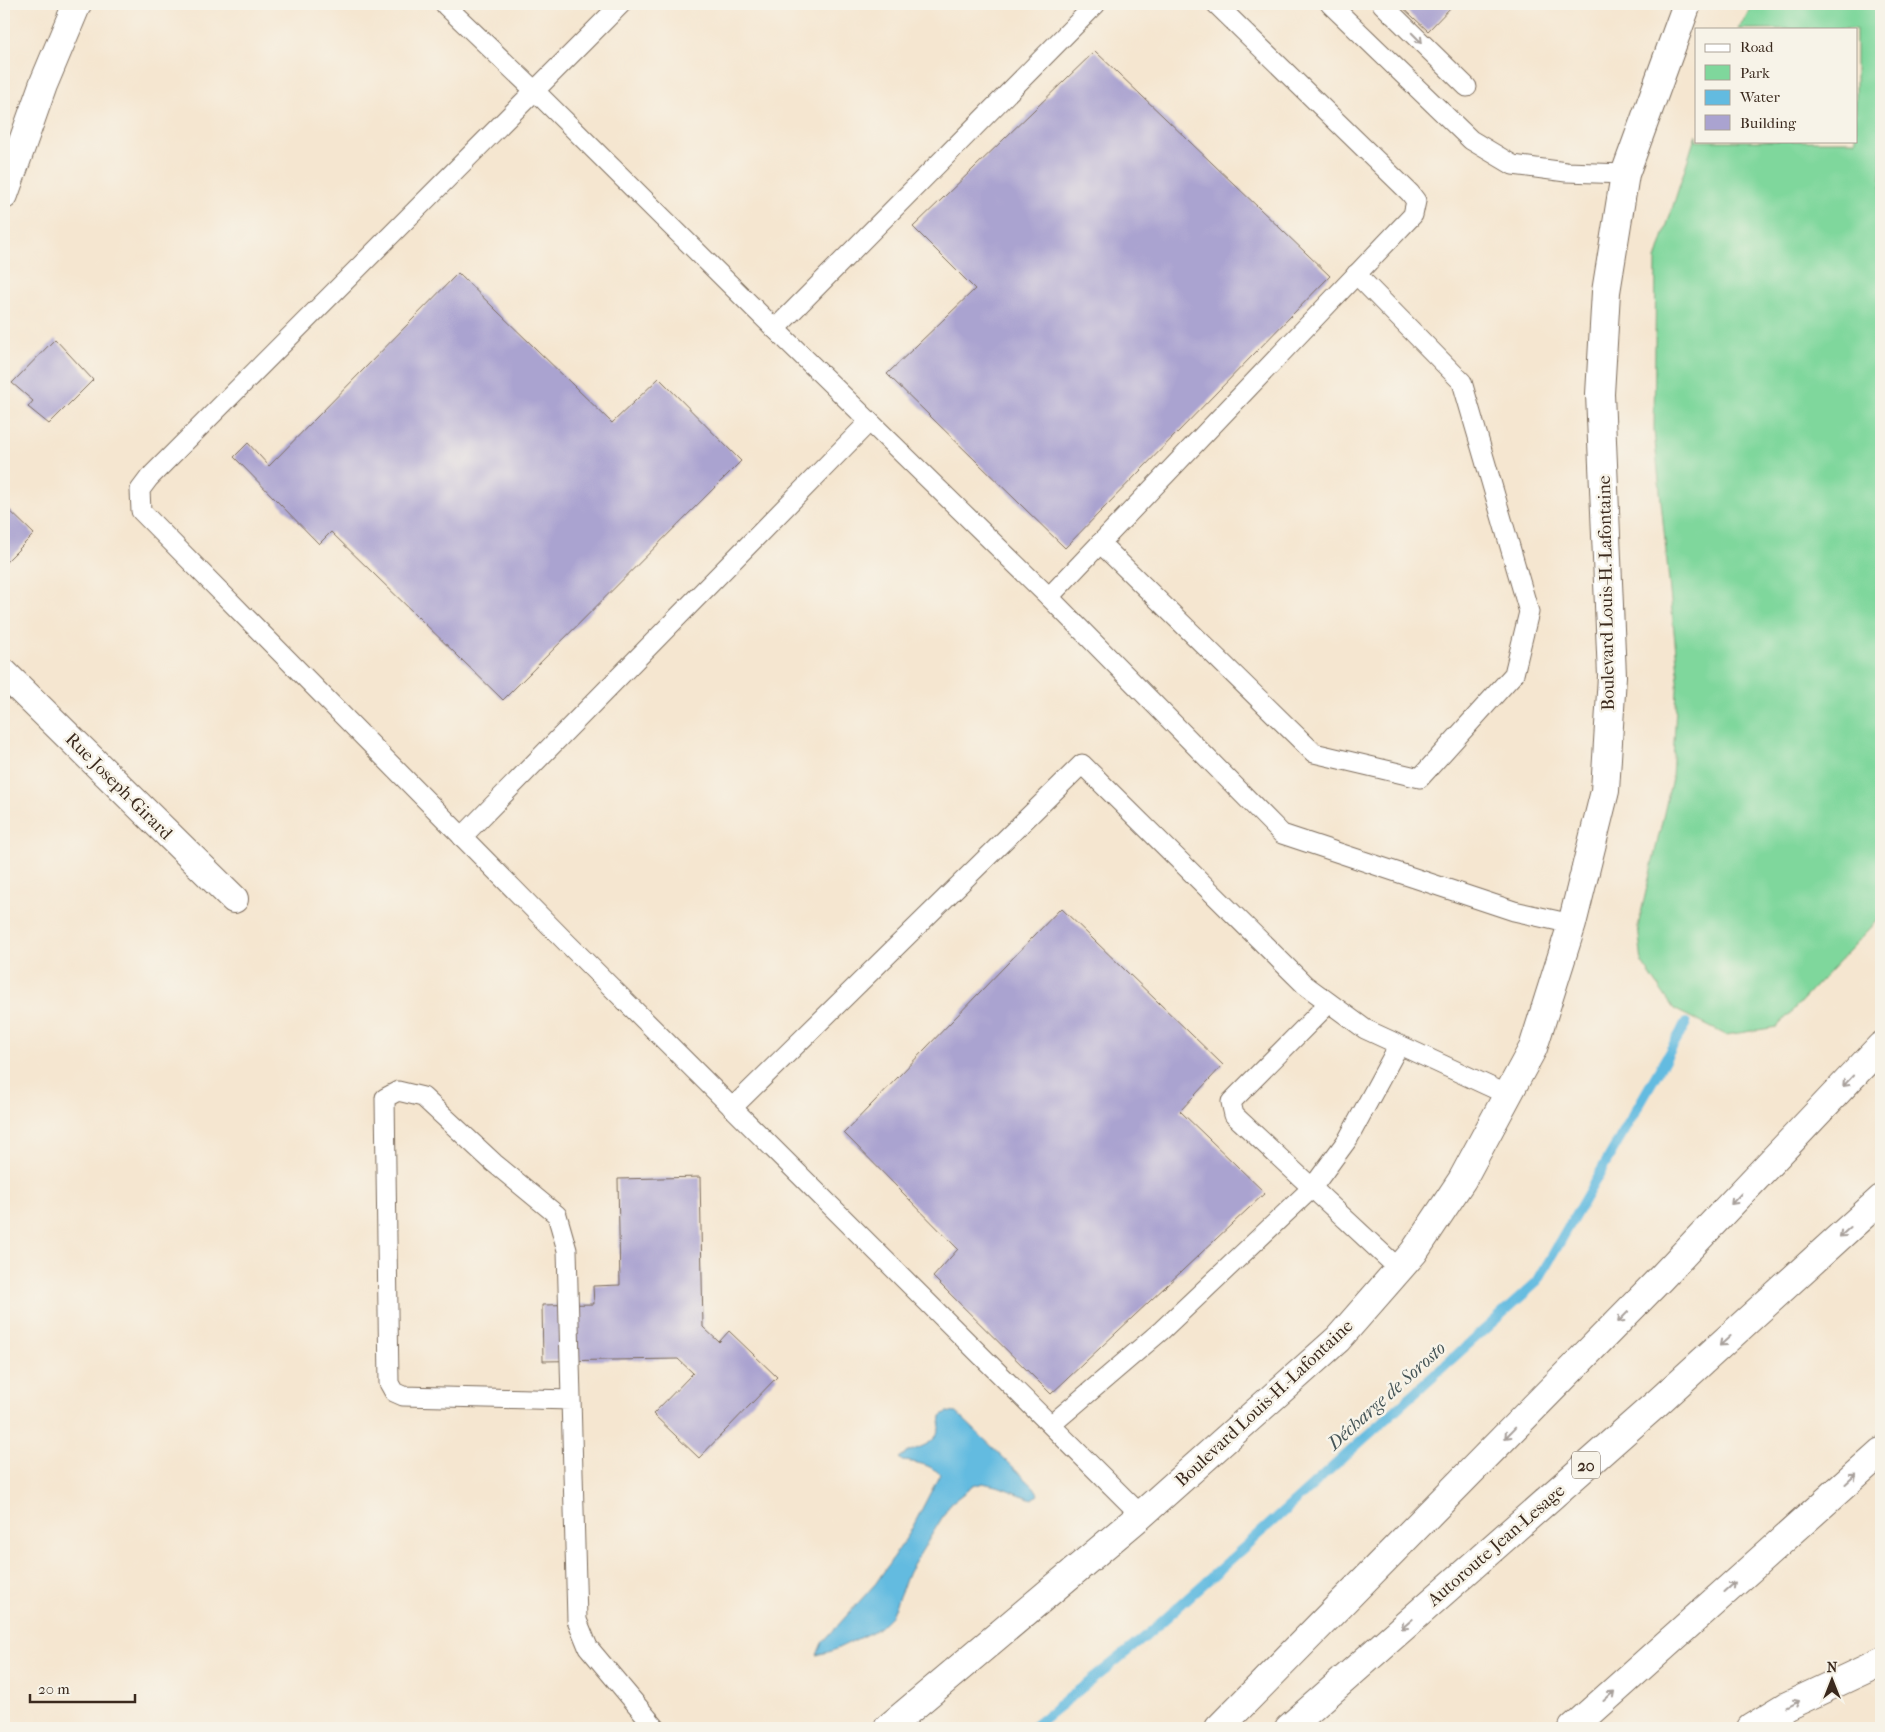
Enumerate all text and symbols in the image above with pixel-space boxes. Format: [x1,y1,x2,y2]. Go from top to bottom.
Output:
legend [1695,28,1858,142]
one-way arrow [1411,32,1423,44]
text: Road [1740,38,1774,56]
text: Park [1740,64,1770,82]
text: Water [1739,88,1780,106]
text: Building [1740,114,1797,132]
street label: Boulevard Louis-H.-Lafontaine [1594,475,1619,711]
street label: Rue Joseph-Girard [61,729,177,844]
one-way arrow [1842,1075,1854,1088]
one-way arrow [1730,1193,1742,1206]
one-way arrow [1839,1226,1852,1238]
one-way arrow [1618,1310,1630,1322]
street label: Boulevard Louis-H.-Lafontaine [1171,1315,1358,1491]
one-way arrow [1718,1335,1731,1347]
water label: Décharge de Sorosto [1322,1337,1450,1456]
one-way arrow [1504,1426,1516,1439]
road number: 20 [1572,1452,1600,1478]
one-way arrow [1845,1473,1858,1484]
street label: Autoroute Jean-Lesage [1423,1480,1569,1611]
one-way arrow [1724,1581,1737,1593]
one-way arrow [1401,1618,1414,1629]
north arrow [1808,1654,1858,1704]
text: N [1827,1659,1838,1676]
scale bar [30,1672,135,1704]
text: 20 m [38,1680,70,1698]
one-way arrow [1603,1690,1616,1702]
one-way arrow [1785,1699,1800,1708]

